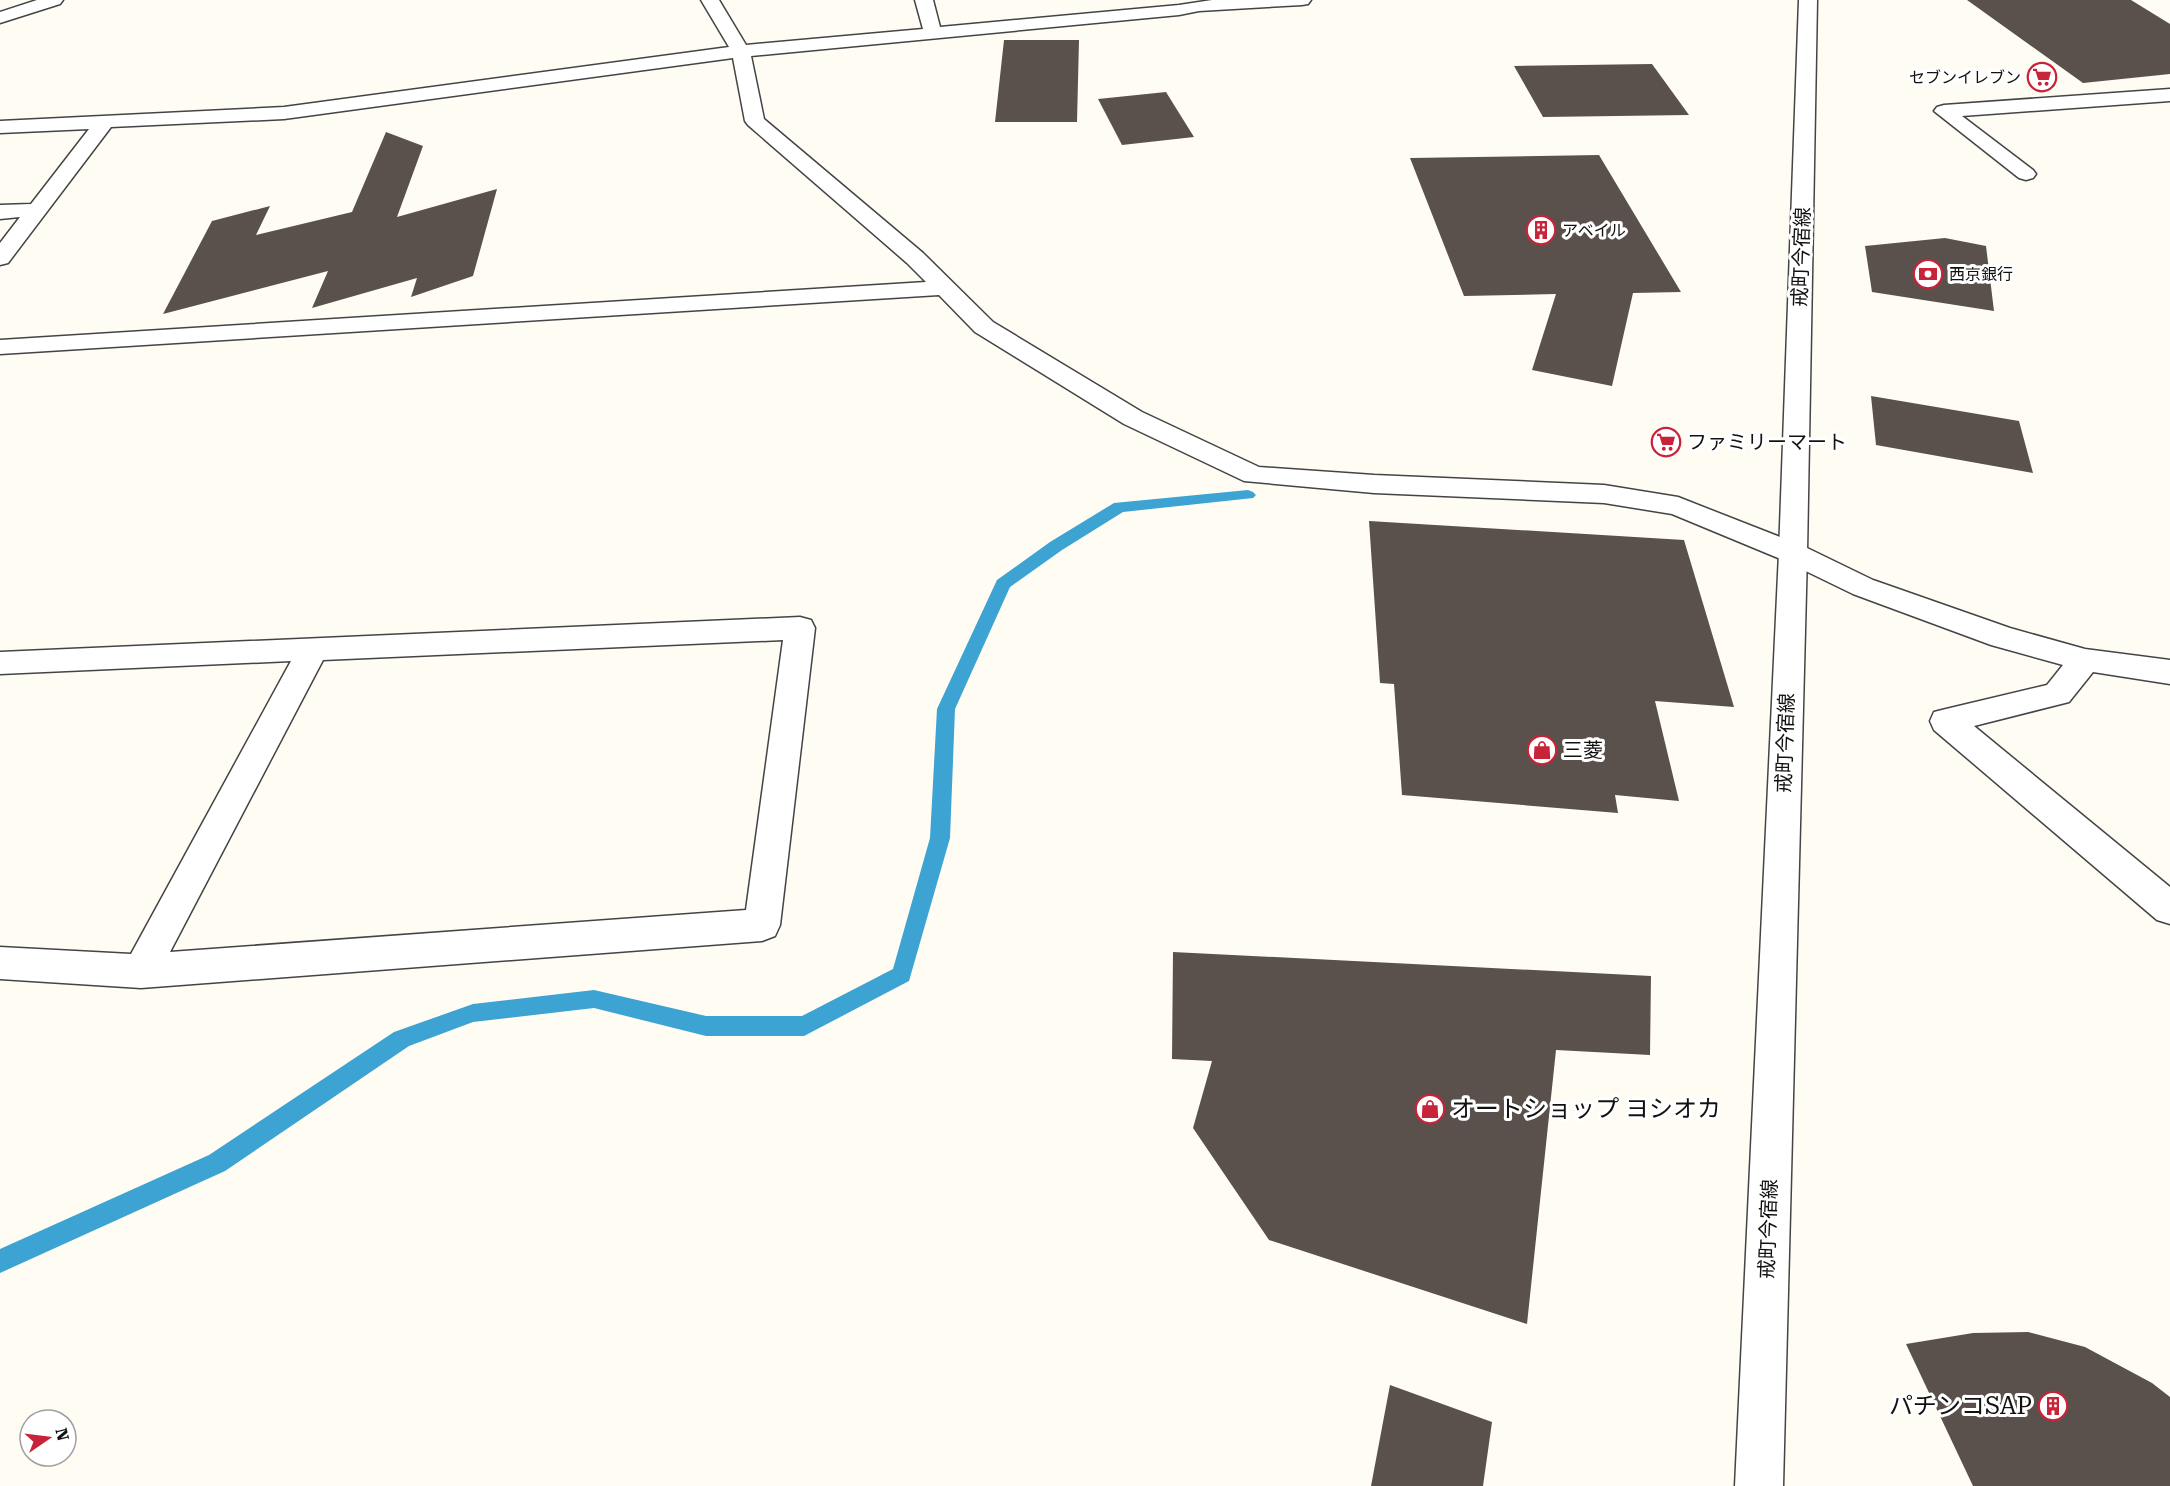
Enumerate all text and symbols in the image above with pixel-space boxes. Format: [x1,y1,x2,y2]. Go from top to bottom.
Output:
supermarket icon: セブンイレブン [2026,61,2058,93]
place label: セブンイレブン [1909,68,2021,87]
street label: 戒町今宿線 [1787,207,1815,307]
building icon: アベイル [1525,214,1557,246]
place label: アベイル [1562,221,1626,240]
bank icon: 西京銀行 [1912,258,1944,290]
place label: 西京銀行 [1949,265,2013,284]
supermarket icon: ファミリーマート [1650,426,1682,458]
place label: ファミリーマート [1687,430,1847,454]
street label: 戒町今宿線 [1771,693,1799,793]
shop icon: 三菱 [1526,734,1558,766]
place label: 三菱 [1563,738,1603,762]
shop icon: オートショップ ヨシオカ [1414,1093,1446,1125]
place label: オートショップ ヨシオカ [1451,1095,1721,1123]
street label: 戒町今宿線 [1754,1179,1782,1279]
building icon: パチンコSAP [2037,1390,2069,1422]
place label: パチンコSAP [1889,1392,2032,1420]
north arrow [18,1408,78,1468]
text: N [51,1426,73,1443]

